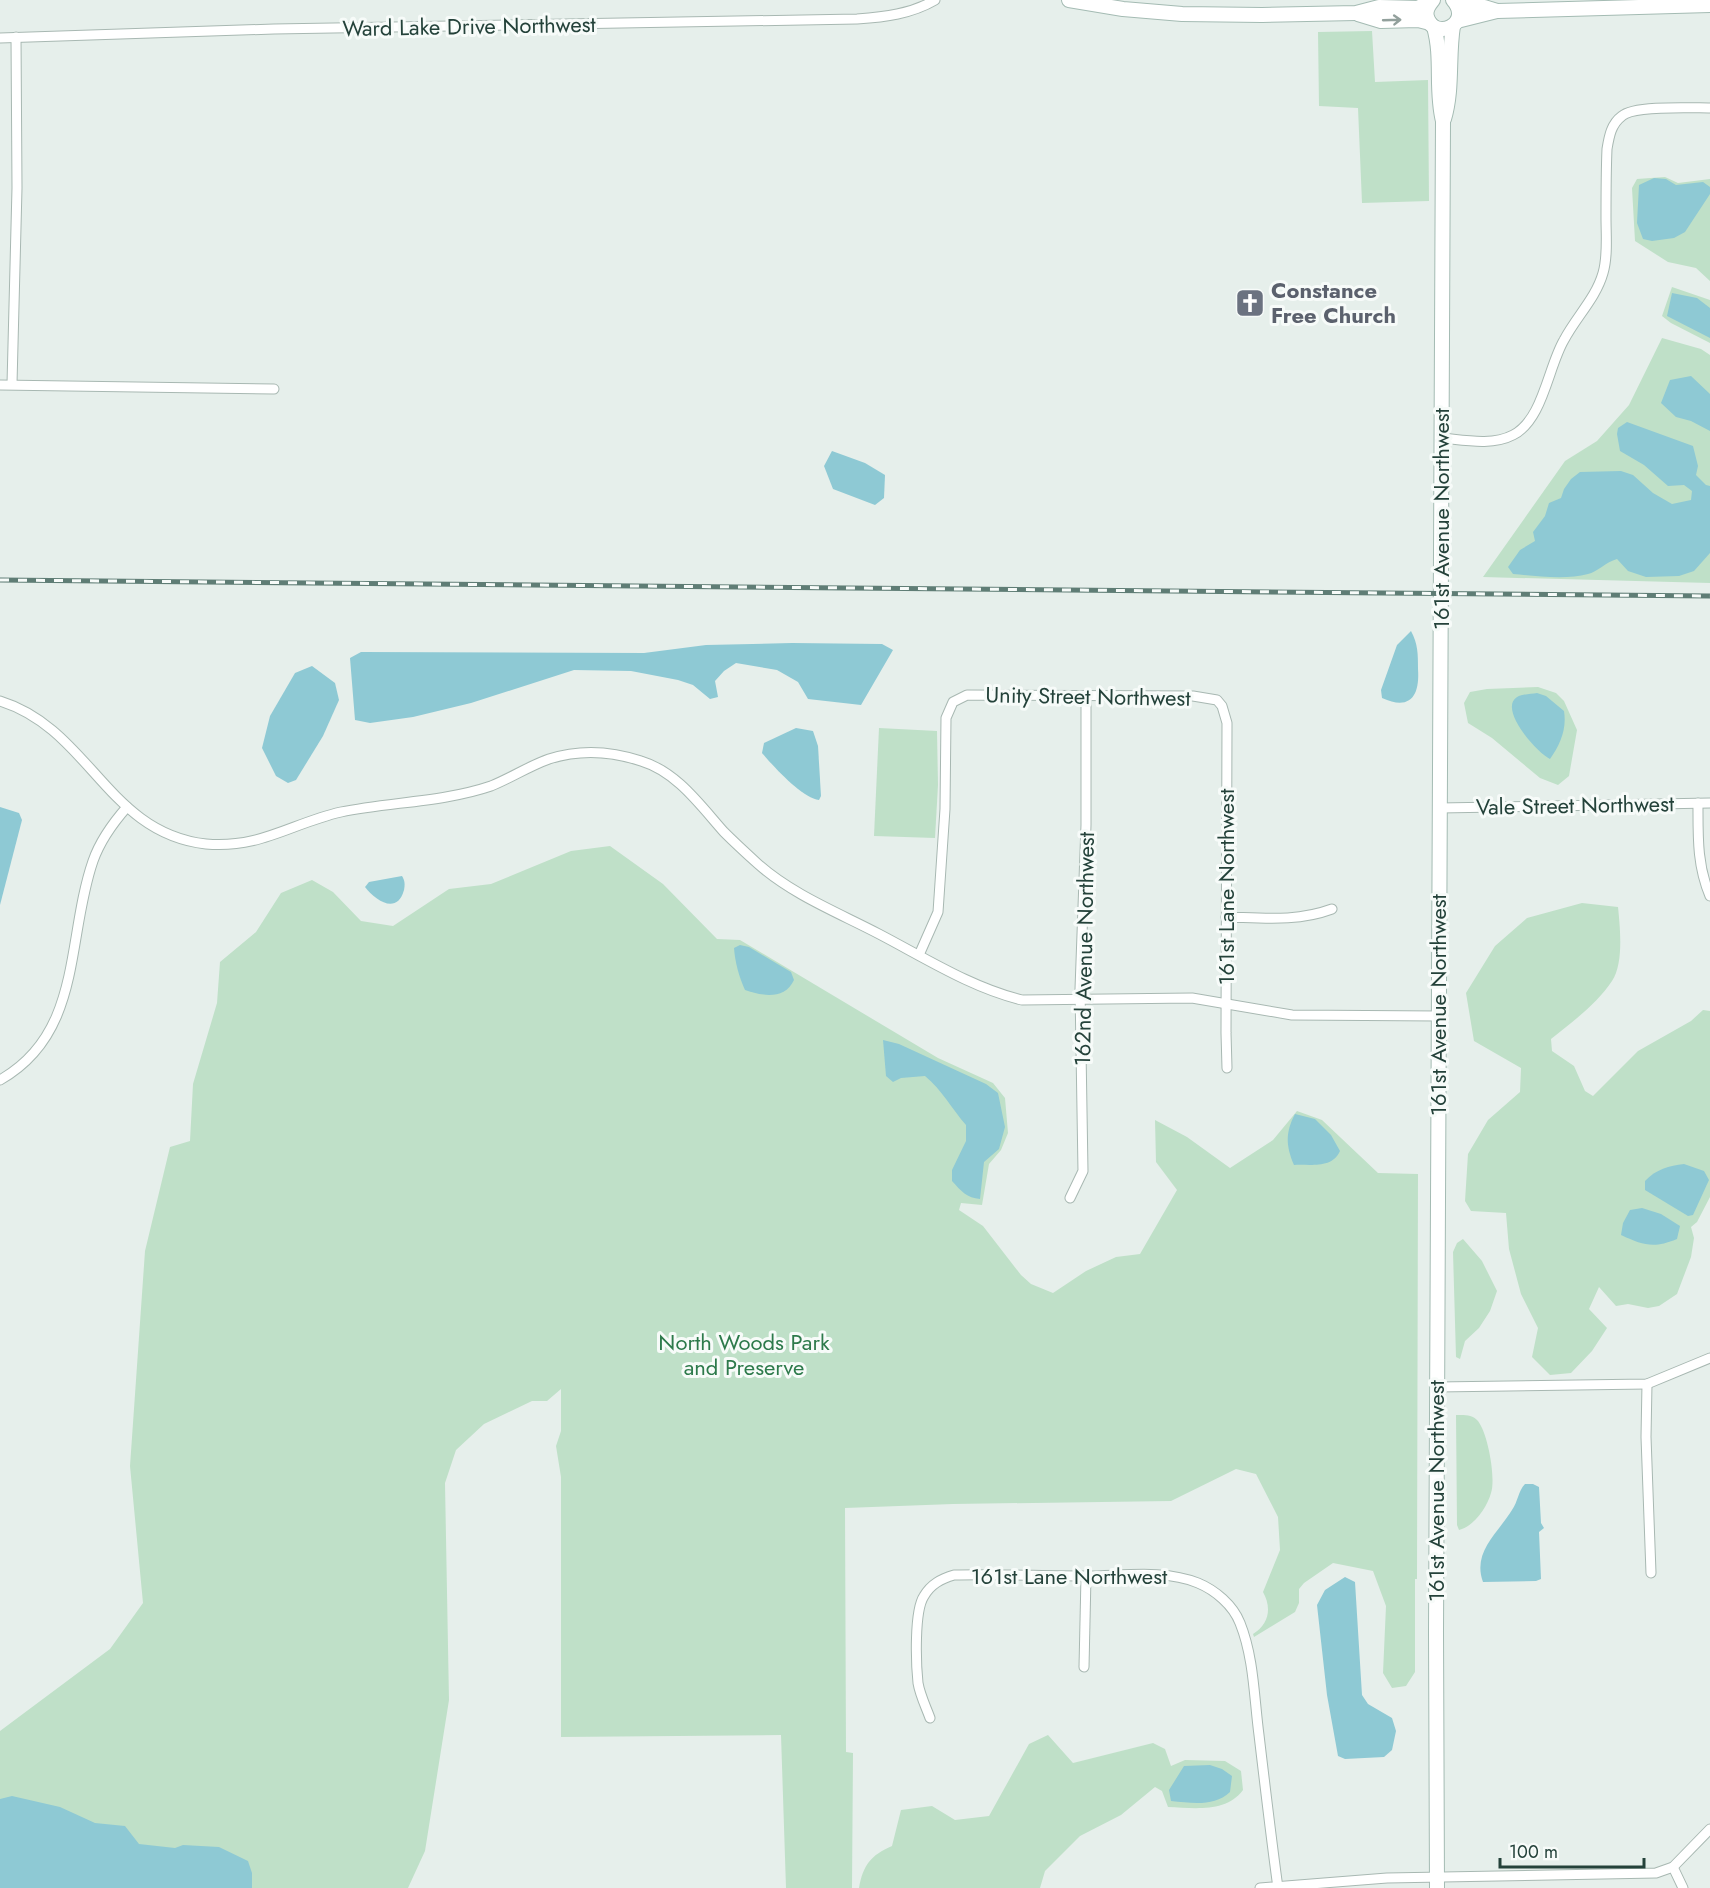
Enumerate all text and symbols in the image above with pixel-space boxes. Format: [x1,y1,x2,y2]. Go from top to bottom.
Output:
street label: Ward Lake Drive Northwest [342,8,597,44]
one-way arrow [1382,15,1402,26]
place label: Constance Free Church [1271,274,1396,331]
church icon: Constance Free Church [1234,287,1266,319]
street label: 161st Avenue Northwest [1425,407,1457,630]
street label: Unity Street Northwest [985,678,1192,714]
street label: Vale Street Northwest [1476,787,1675,823]
street label: 161st Lane Northwest [1210,788,1242,985]
street label: 162nd Avenue Northwest [1066,831,1102,1066]
street label: 161st Avenue Northwest [1422,893,1454,1116]
park label: North Woods Park and Preserve [658,1326,830,1383]
street label: 161st Avenue Northwest [1420,1379,1452,1602]
street label: 161st Lane Northwest [971,1560,1168,1592]
scale bar [1500,1831,1644,1869]
text: 100 m [1509,1839,1558,1865]

